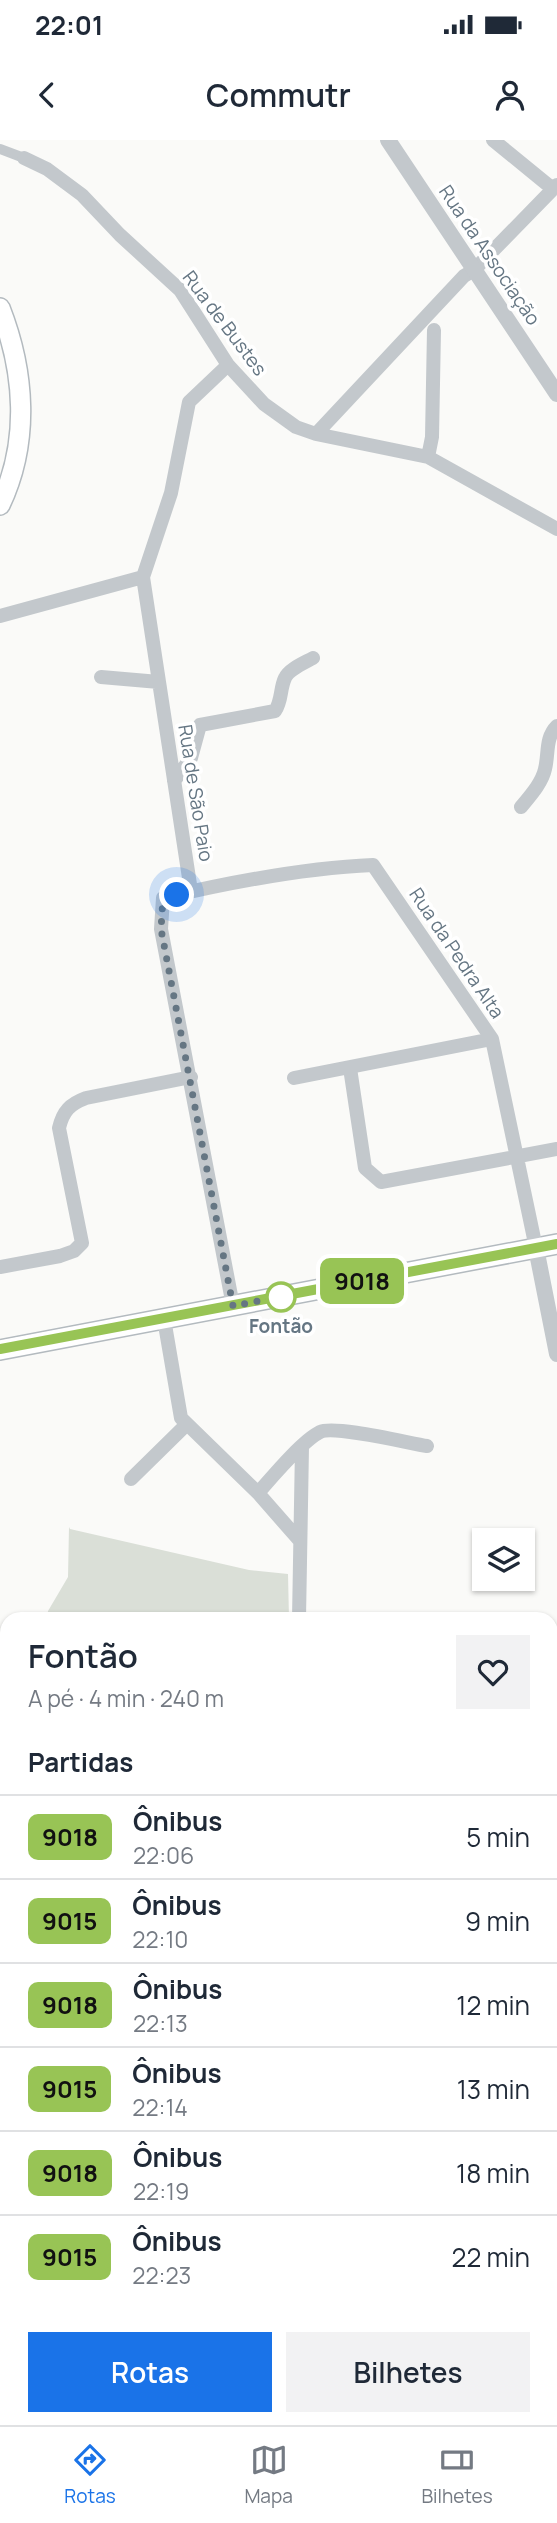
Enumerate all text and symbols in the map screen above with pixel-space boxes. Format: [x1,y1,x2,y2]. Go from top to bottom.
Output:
text: 22:01 [35,7,103,43]
text: Commutr [206,73,351,117]
icon: back [28,76,66,114]
icon: person [491,76,529,114]
street label: Rua da Associação [433,180,547,330]
street label: Rua de Bustes [177,265,273,381]
street label: Rua de São Paio [172,723,220,863]
your location [159,877,194,912]
street label: Rua da Pedra Alta [404,883,510,1023]
line badge: 9018 [313,1258,411,1304]
text: 9018 [334,1264,390,1297]
marker: Fontão [266,1282,296,1312]
place label: Fontão [249,1313,313,1339]
map controls [472,1528,535,1591]
button: layers [472,1528,535,1591]
text: Fontão [28,1633,138,1678]
button: heart [456,1635,530,1709]
text: A pé · 4 min · 240 m [28,1682,224,1714]
text: Partidas [28,1744,133,1780]
text: Ônibus [133,1803,222,1839]
text: 5 min [466,1819,530,1855]
text: 9018 [42,1820,98,1853]
text: 22:06 [133,1839,194,1871]
text: Ônibus [132,1887,222,1923]
text: 9 min [465,1903,530,1939]
text: 9015 [42,1904,97,1937]
text: 22:10 [132,1923,188,1955]
text: Ônibus [133,1971,222,2007]
text: 12 min [456,1987,530,2023]
text: 9018 [42,1988,98,2021]
text: 22:13 [133,2007,188,2039]
text: Ônibus [132,2055,222,2091]
text: 13 min [457,2071,530,2107]
text: 9015 [42,2072,97,2105]
text: 22:14 [132,2091,188,2123]
text: Ônibus [133,2139,222,2175]
text: 18 min [456,2155,530,2191]
text: 9018 [42,2156,98,2189]
text: 22:19 [133,2175,189,2207]
text: Ônibus [132,2223,222,2259]
text: 22 min [452,2239,530,2275]
text: 9015 [42,2240,97,2273]
text: 22:23 [132,2259,191,2291]
button: Rotas [28,2332,272,2412]
button: Bilhetes [286,2332,530,2412]
tab: Rotas [64,2441,116,2509]
tab: Mapa [244,2441,293,2509]
tab: Bilhetes [421,2441,493,2509]

